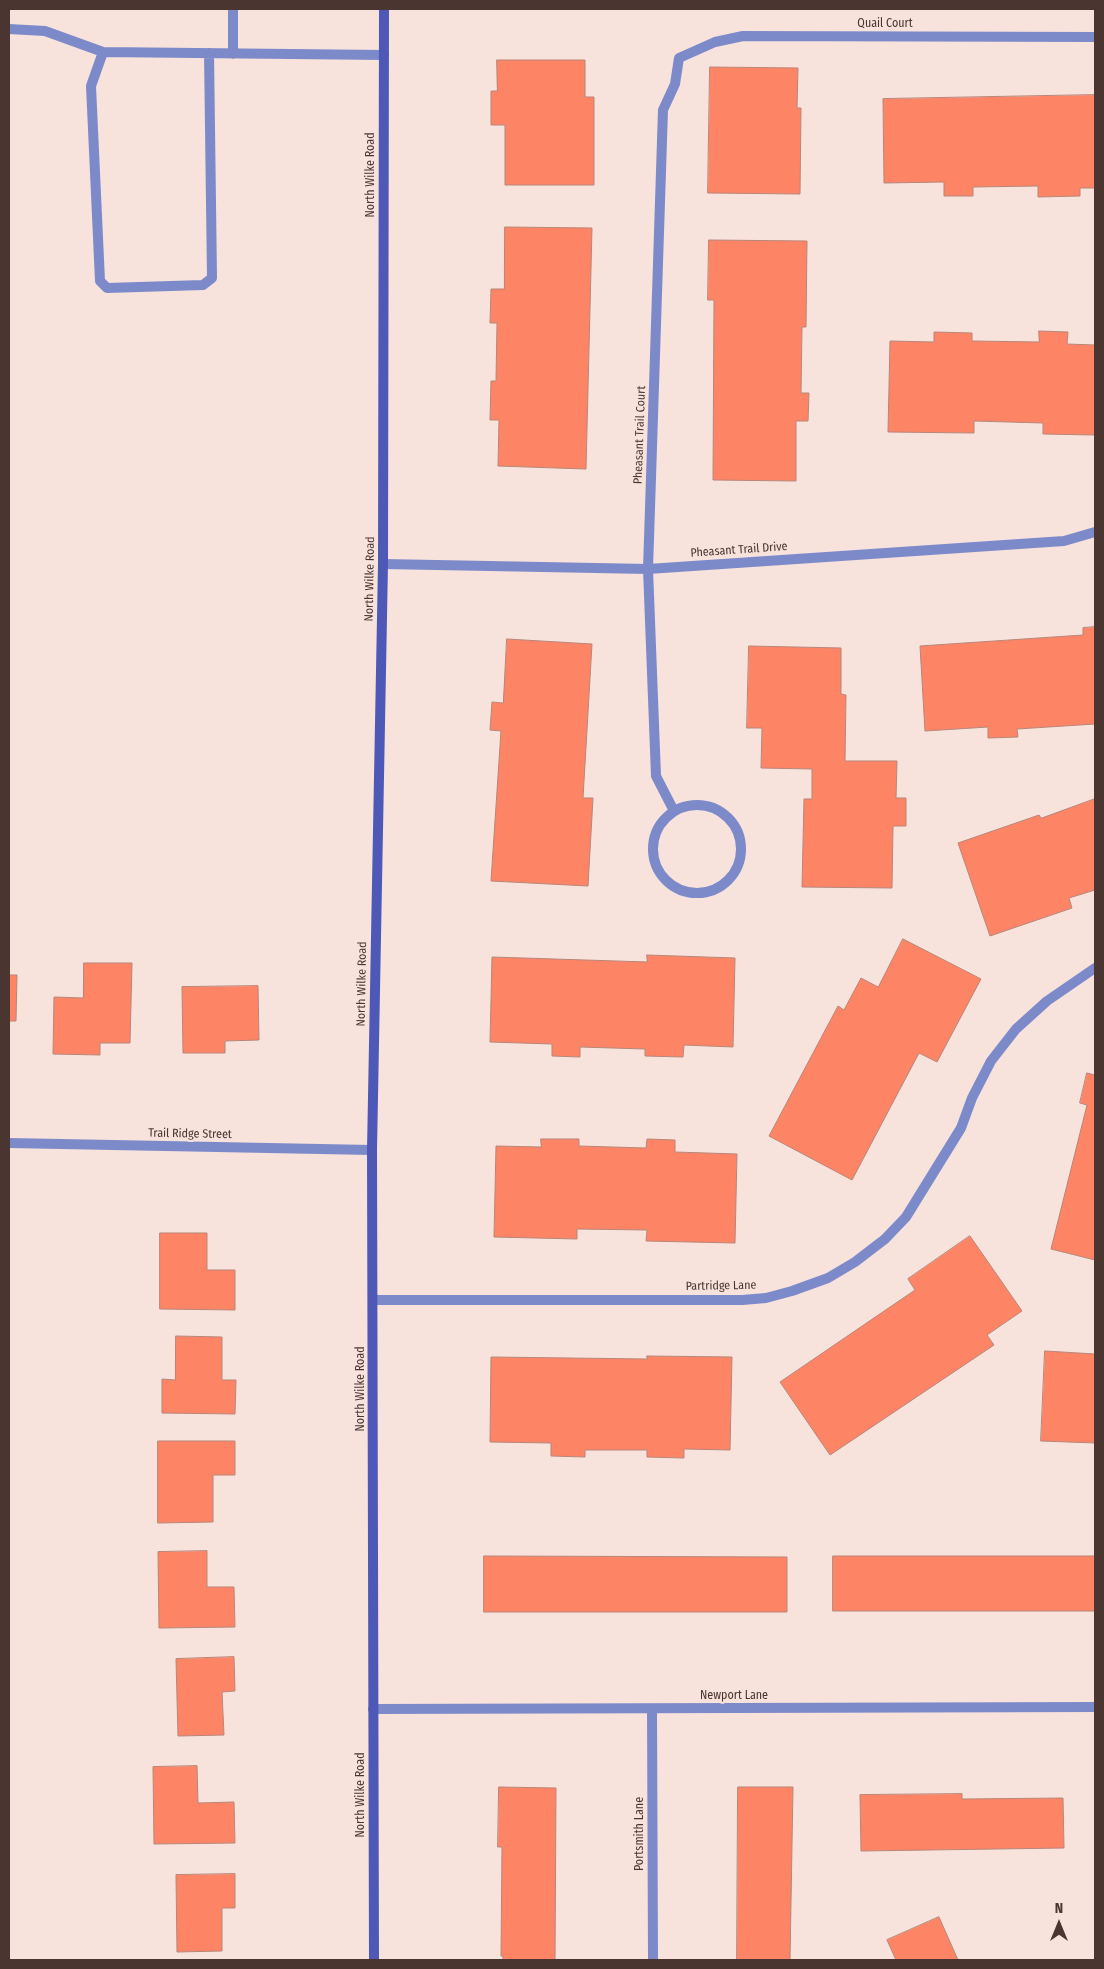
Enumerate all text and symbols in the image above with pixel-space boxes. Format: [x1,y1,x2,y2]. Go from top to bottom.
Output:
street label: Quail Court [857,17,913,31]
street label: North Wilke Road [364,132,378,218]
street label: Pheasant Trail Court [631,386,649,484]
street label: North Wilke Road [362,536,378,622]
street label: Pheasant Trail Drive [690,539,788,561]
street label: North Wilke Road [354,941,370,1027]
street label: Trail Ridge Street [148,1126,232,1142]
street label: Partridge Lane [685,1278,757,1294]
street label: North Wilke Road [354,1346,368,1432]
street label: Newport Lane [700,1689,768,1703]
street label: North Wilke Road [354,1752,368,1838]
street label: Portsmith Lane [633,1797,647,1871]
north arrow [1034,1899,1084,1949]
text: N [1055,1900,1063,1917]

